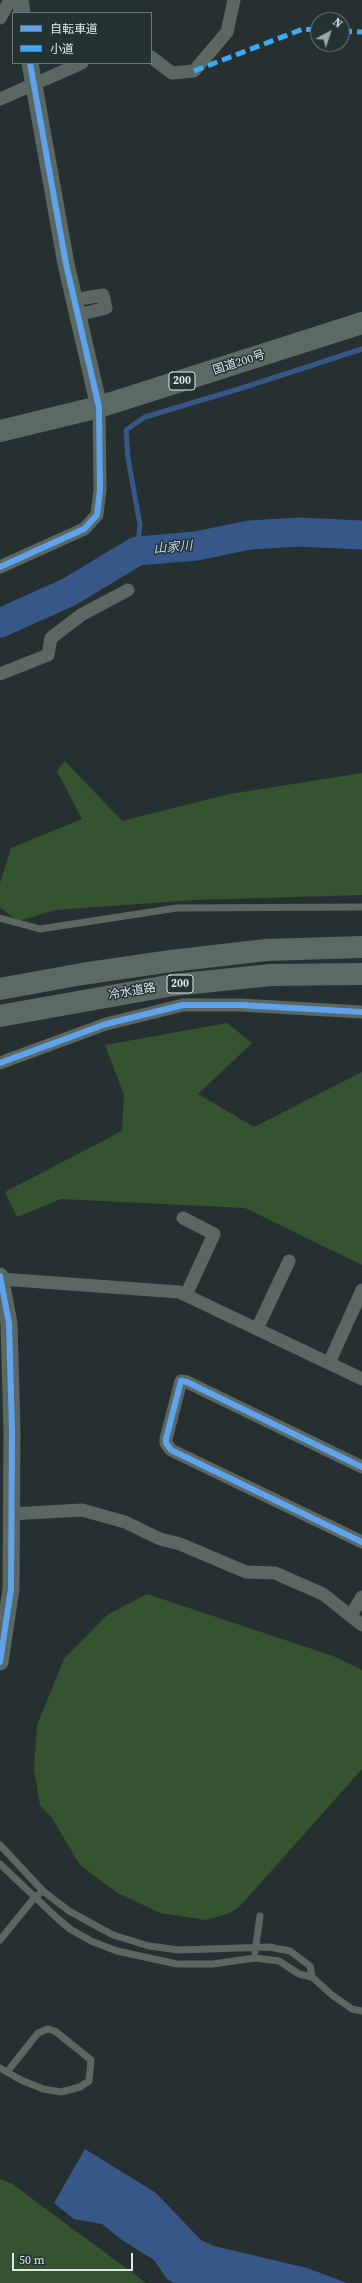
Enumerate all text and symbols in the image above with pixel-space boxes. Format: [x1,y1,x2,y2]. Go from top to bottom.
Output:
legend [12,12,152,64]
north arrow [310,12,350,52]
text: N [329,15,345,32]
text: 自転車道 [50,21,98,37]
text: 小道 [50,41,74,57]
street label: 国道200号 [211,348,267,378]
road number: 200 [169,372,195,390]
water label: 山家川 [153,539,193,557]
road number: 200 [167,975,193,993]
street label: 冷水道路 [107,981,157,1003]
scale bar [14,2245,135,2271]
text: 50 m [19,2252,45,2268]

